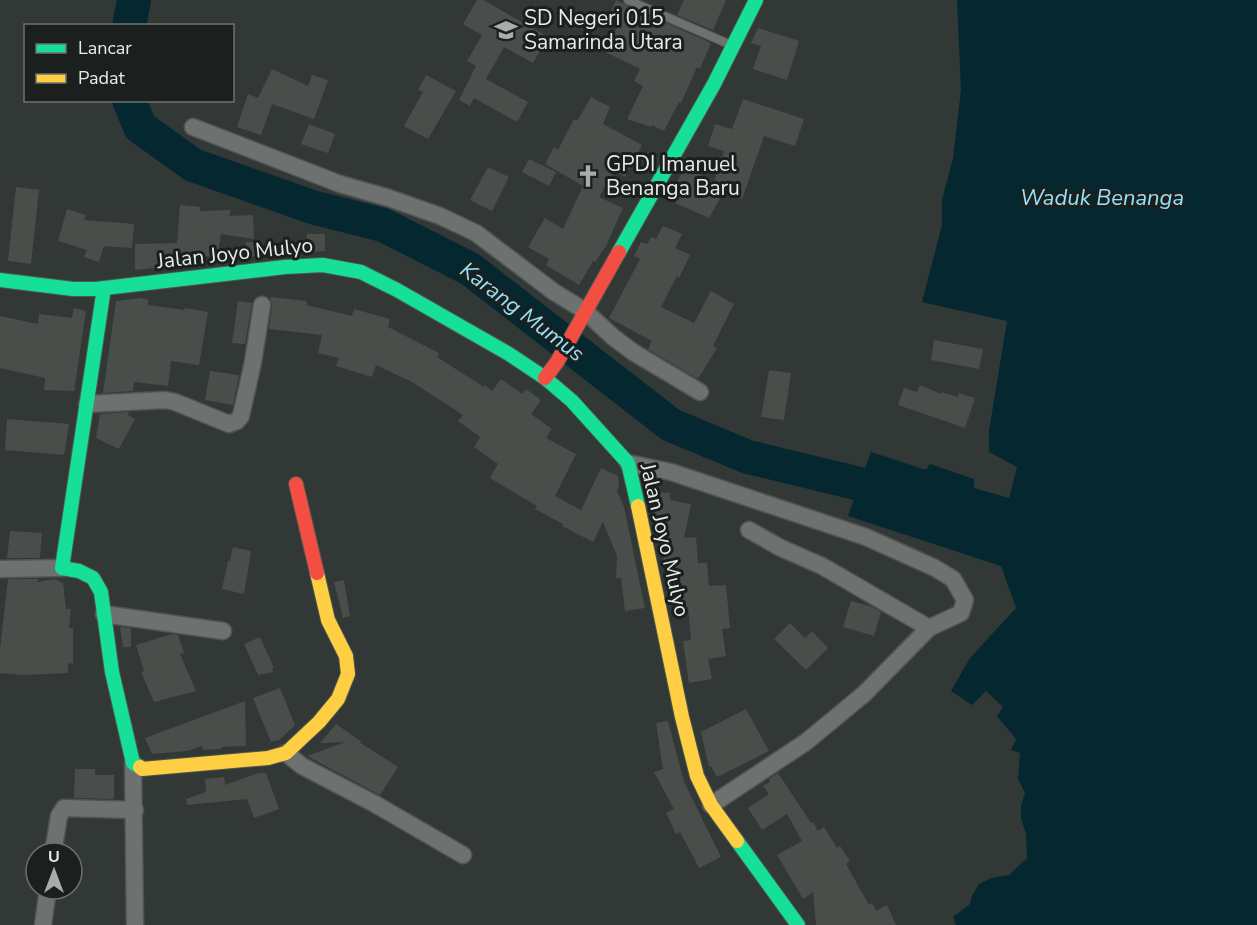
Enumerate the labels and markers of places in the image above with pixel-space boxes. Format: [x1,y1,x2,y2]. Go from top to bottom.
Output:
place label: SD Negeri 015 Samarinda Utara [524,4,683,56]
school or university icon: SD Negeri 015 Samarinda Utara [493,17,519,43]
place label: GPDI Imanuel Benanga Baru [606,150,740,202]
church icon: GPDI Imanuel Benanga Baru [575,163,601,189]

